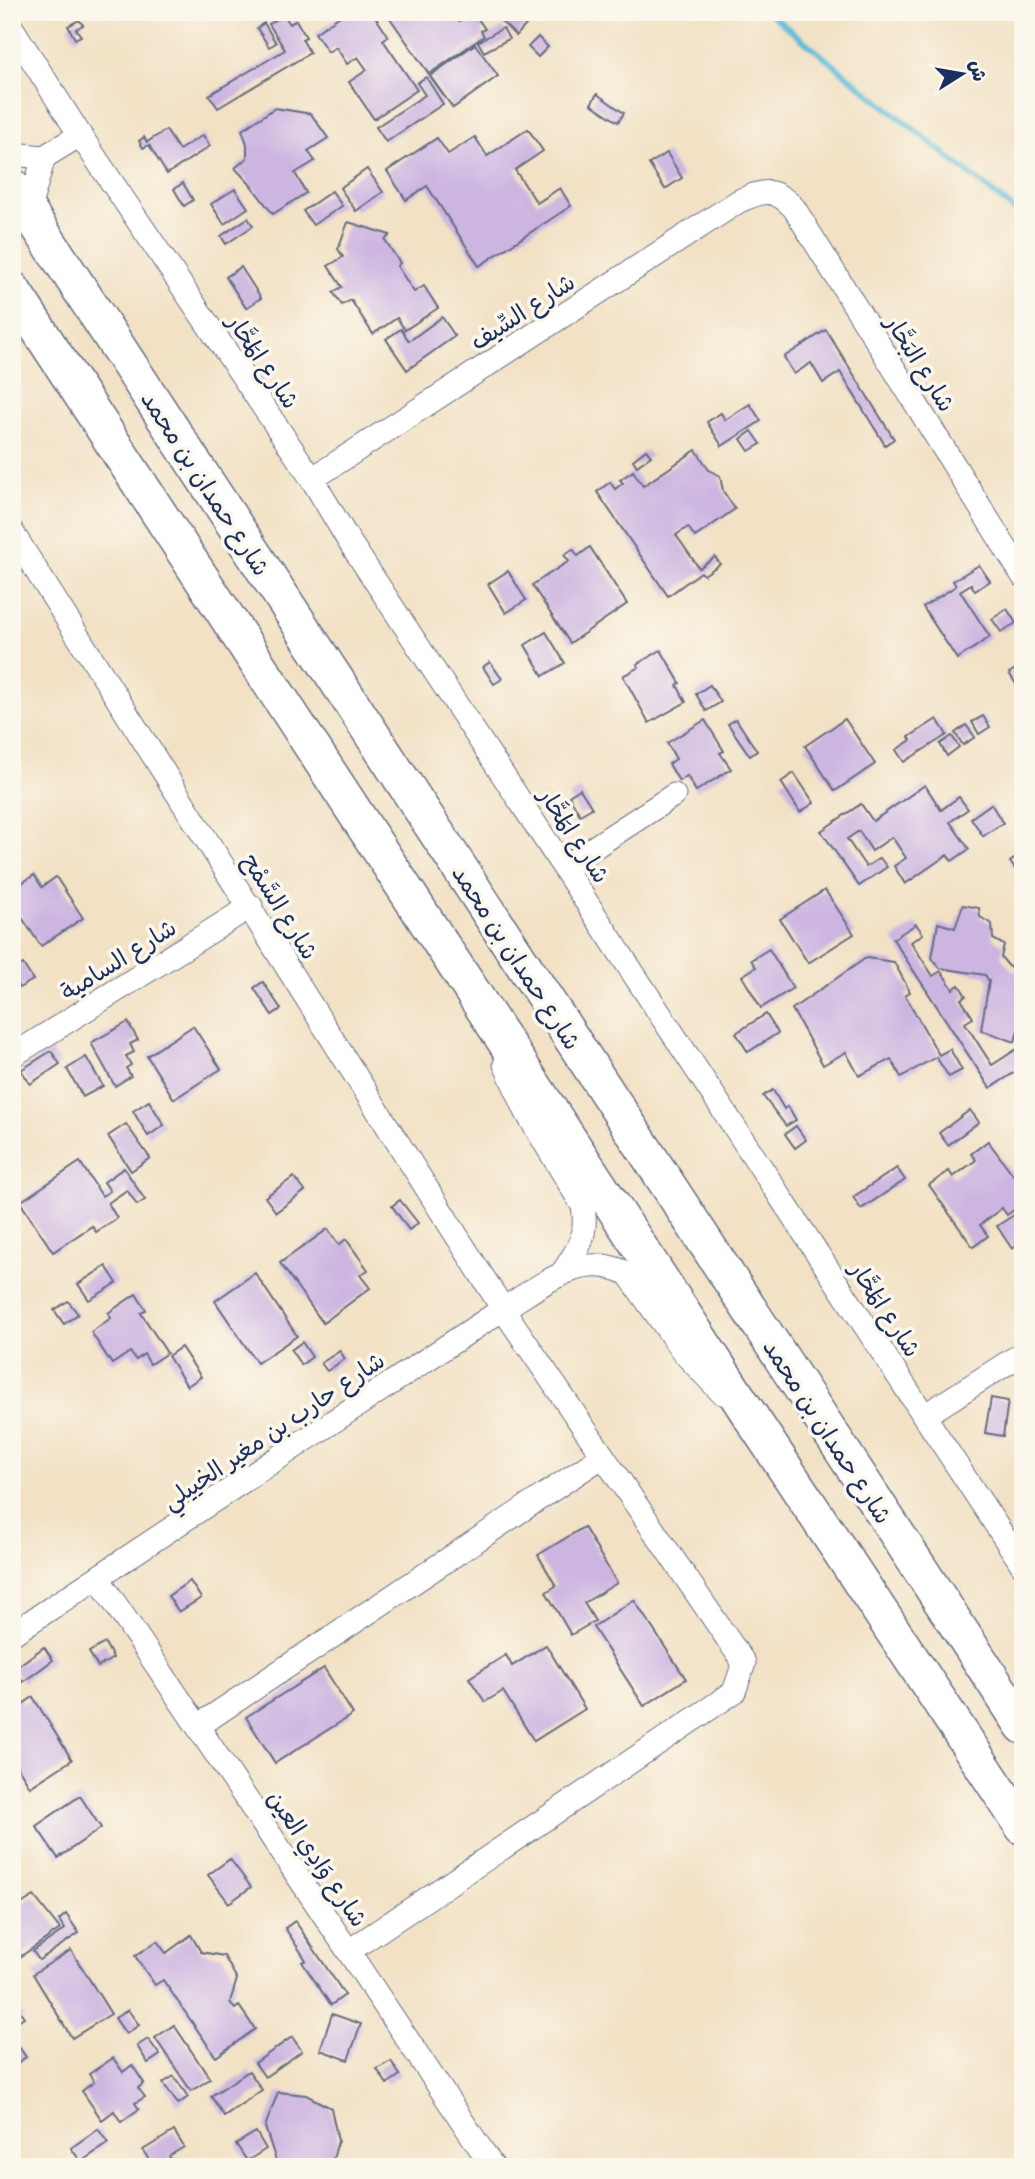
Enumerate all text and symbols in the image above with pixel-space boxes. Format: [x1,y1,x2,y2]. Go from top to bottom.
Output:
north arrow [926,38,996,108]
text: ش [965,58,992,83]
street label: شارع السِّيف [464,266,582,359]
street label: شارع المَحَّار [218,306,307,416]
street label: شارع البَحَّار [876,307,962,419]
street label: شارع حمدان بن محمد [133,385,277,583]
street label: شارع المَحَّار [529,780,617,890]
street label: شارع السَّمْح [234,847,325,966]
street label: شارع حمدان بن محمد [444,859,588,1057]
street label: شارع السامية [55,912,183,1009]
street label: شارع المَحَّار [840,1254,928,1364]
street label: شارع حمدان بن محمد [755,1333,899,1531]
street label: شارع حارب بن مغير الخييلي [156,1344,394,1521]
street label: شارع وَادِي العين [259,1784,375,1934]

